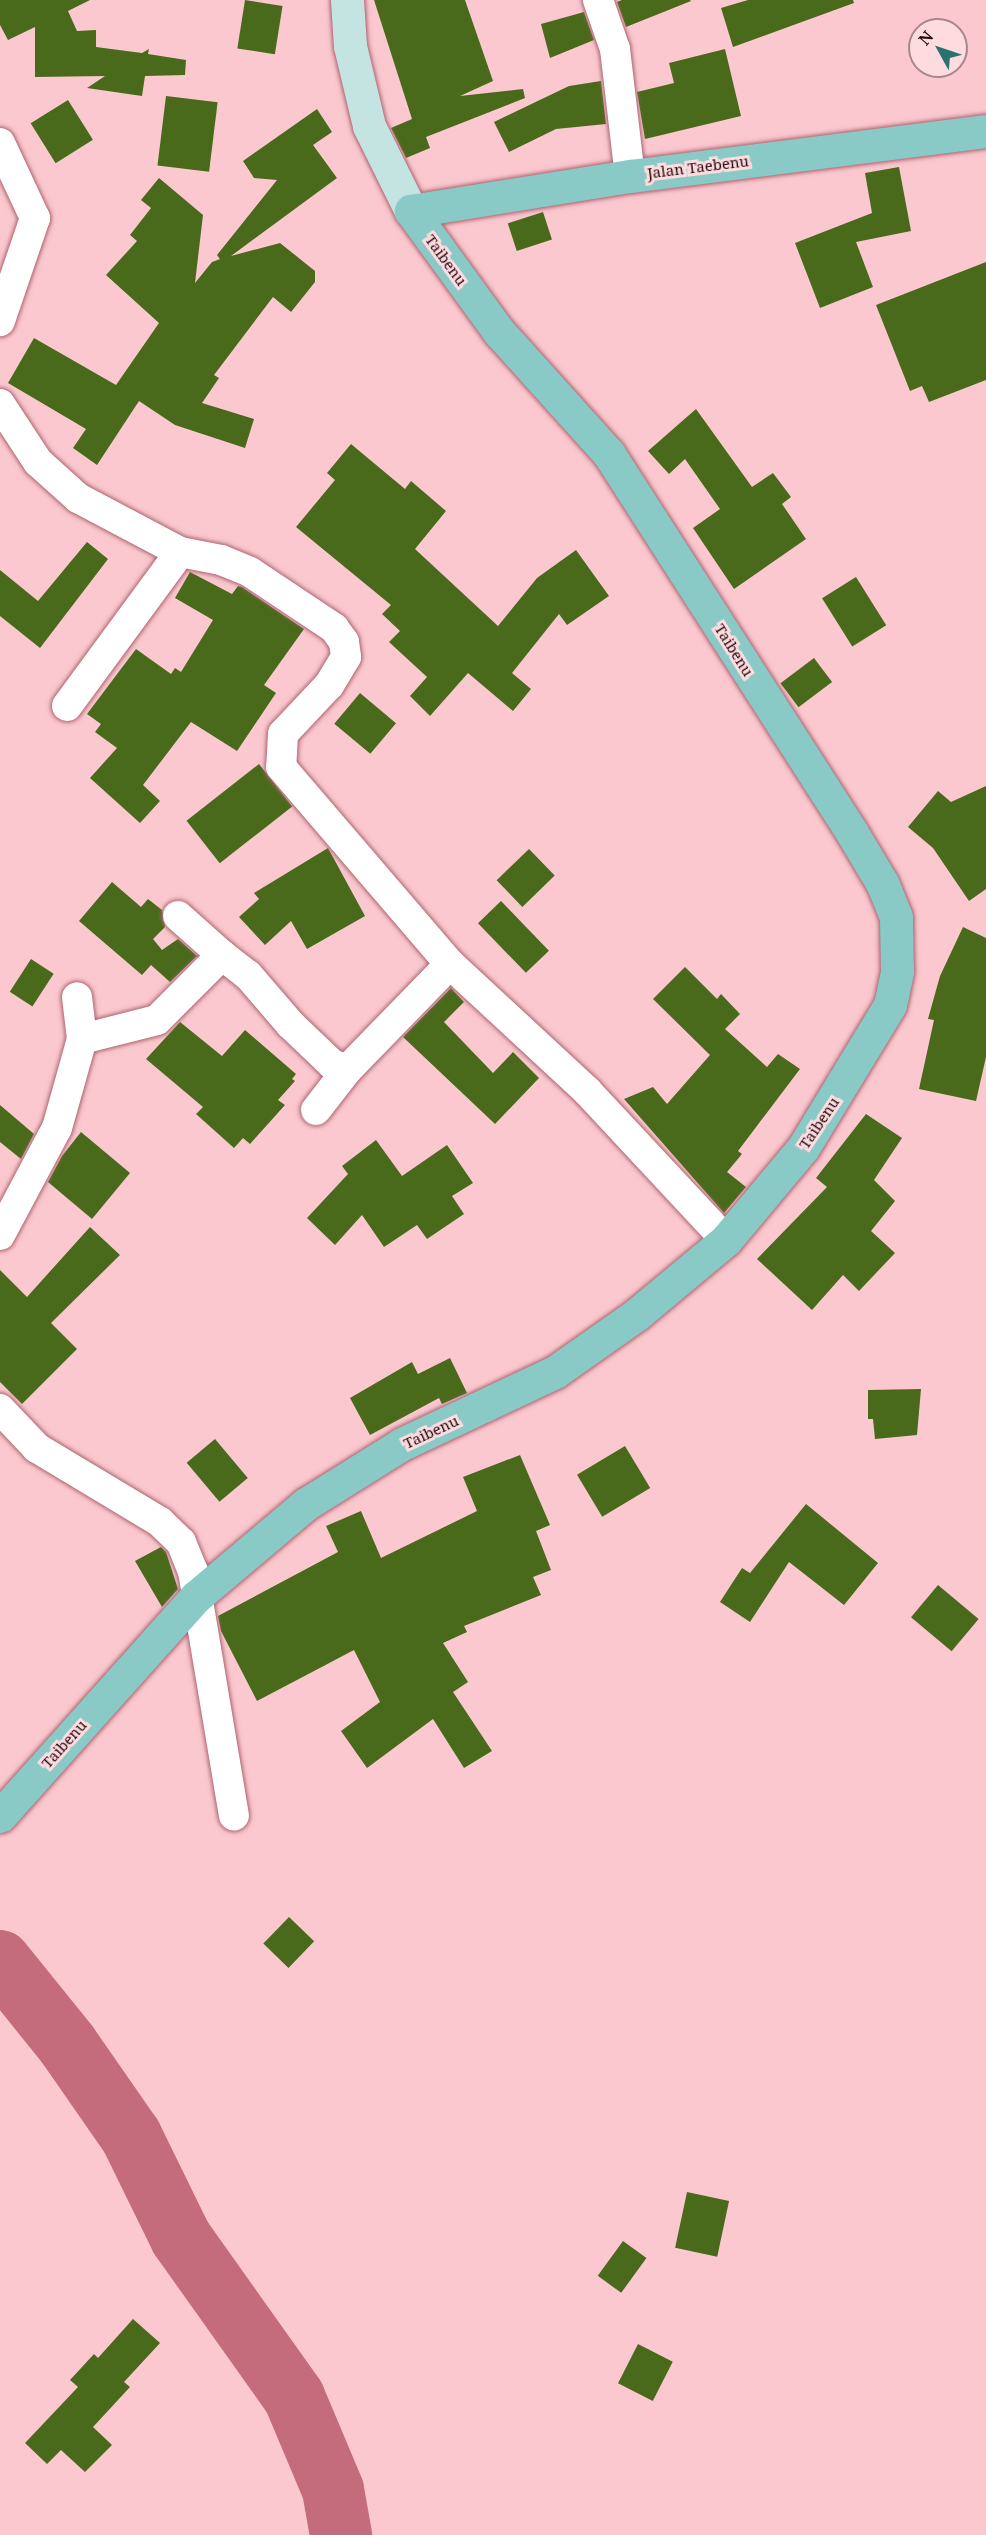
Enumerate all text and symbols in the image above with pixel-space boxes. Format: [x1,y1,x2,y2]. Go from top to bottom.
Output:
north arrow [908,18,968,78]
text: N [913,26,938,50]
street label: Jalan Taebenu [646,152,750,182]
street label: Taibenu [422,231,470,289]
street label: Taibenu [711,620,757,680]
street label: Taibenu [795,1094,843,1152]
street label: Taibenu [401,1411,461,1453]
street label: Taibenu [38,1716,90,1772]

